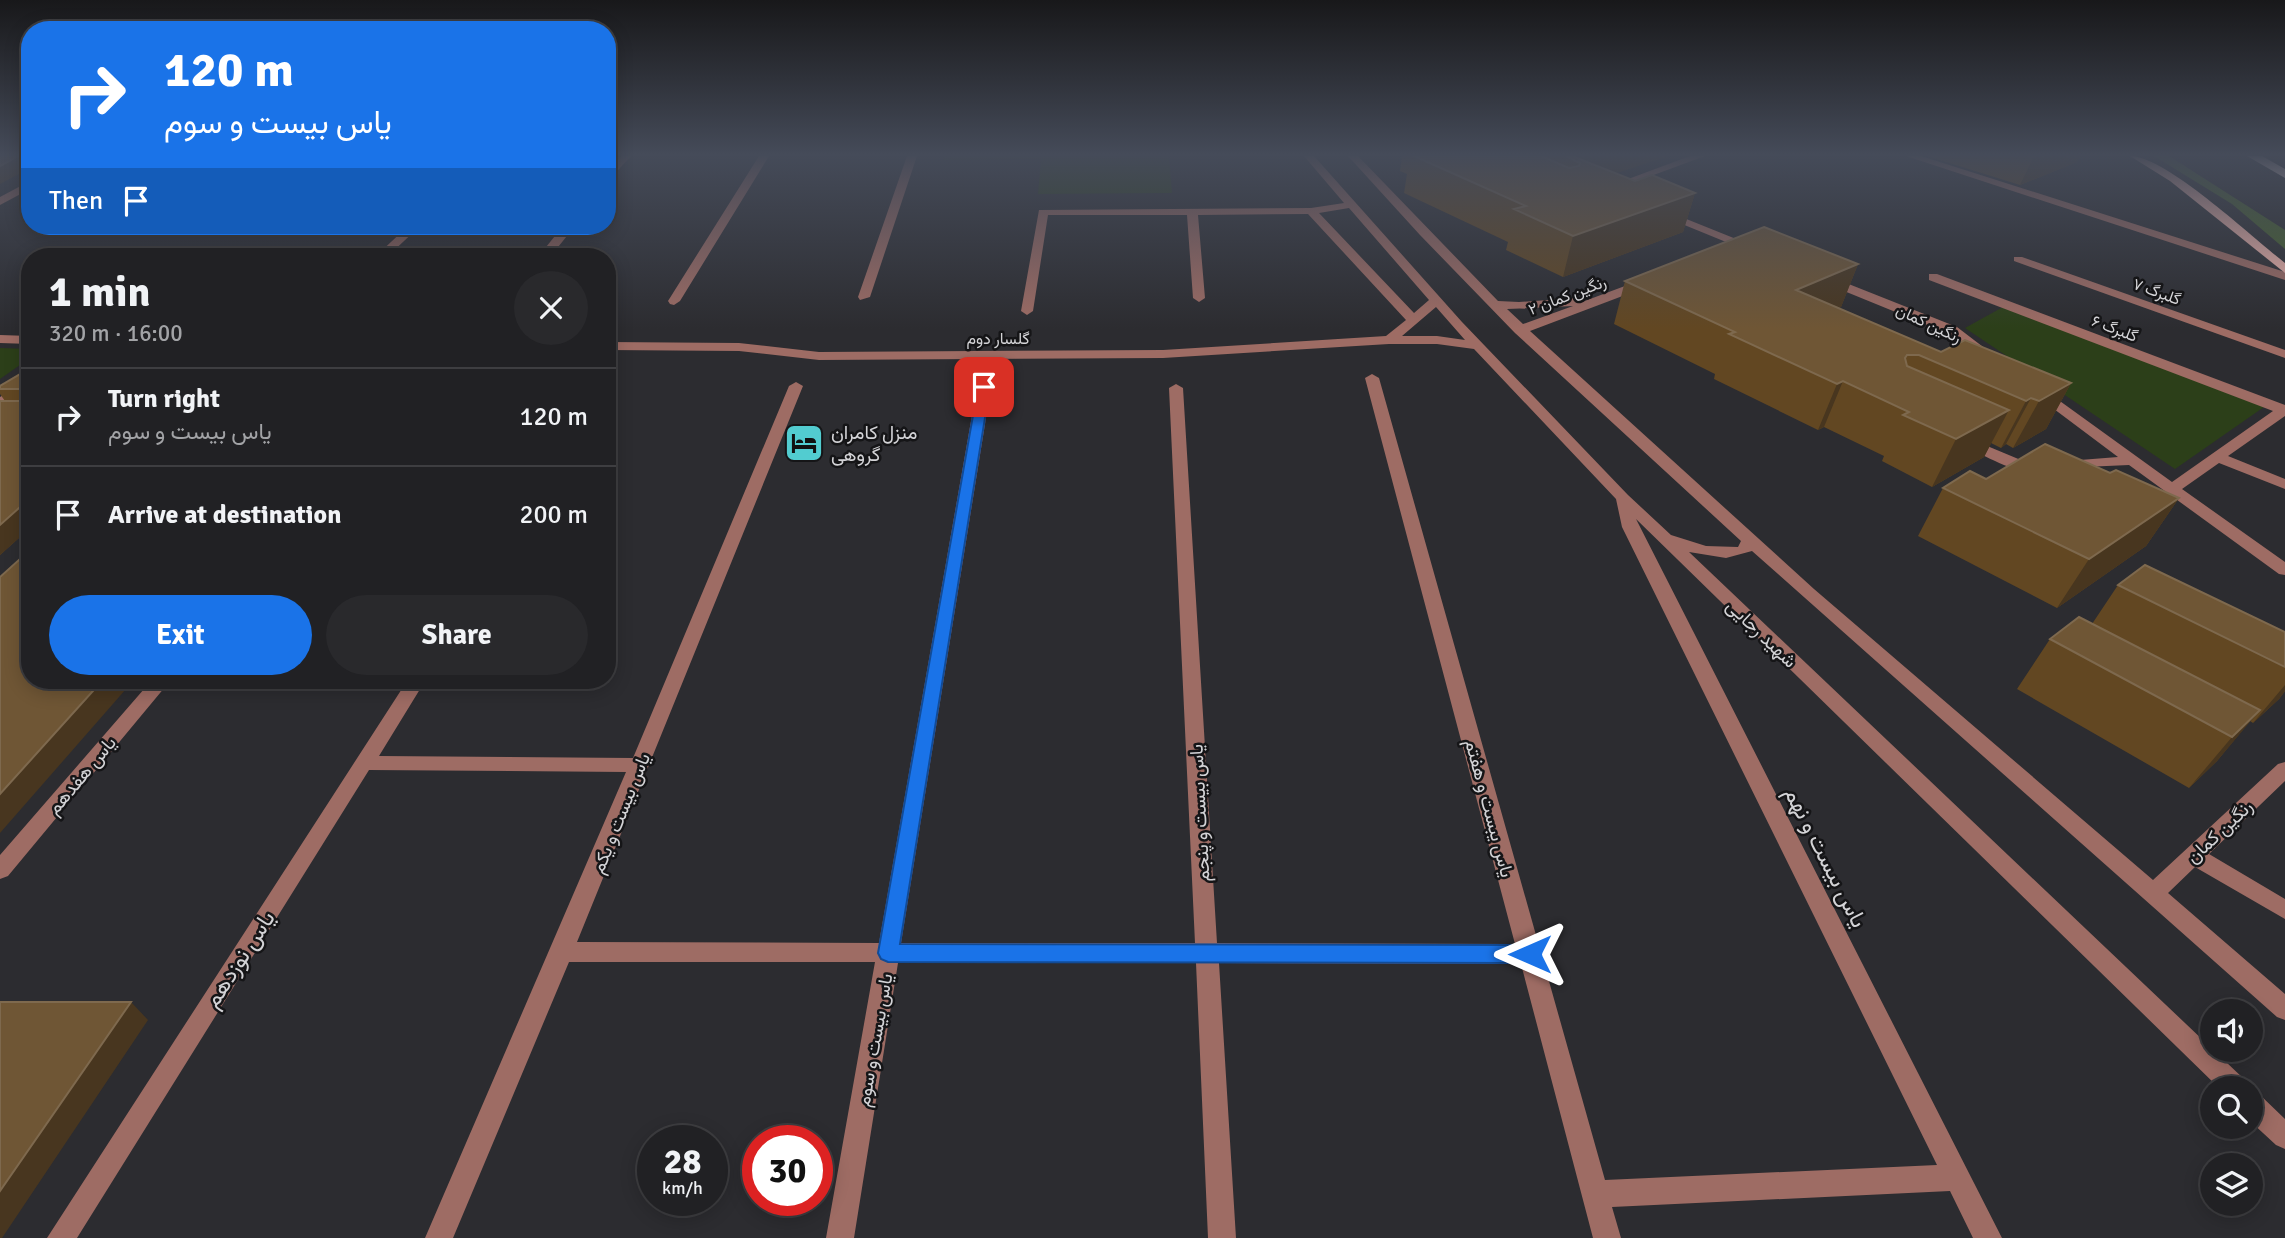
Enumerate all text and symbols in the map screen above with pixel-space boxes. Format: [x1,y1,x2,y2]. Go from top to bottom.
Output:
text: 120 m [164,40,294,100]
icon: right [49,49,140,140]
text: یاس بیست و سوم [164,103,392,142]
icon: arrive [117,182,155,220]
text: Then [49,185,103,217]
text: 1 min [49,267,150,318]
button: close [514,271,588,345]
street label: رنگین کمان ۲ [1526,272,1609,320]
street label: گلبرگ ۷ [2130,274,2183,310]
street label: رنگین کمان [1893,300,1964,348]
street label: گلبرگ ۶ [2089,311,2141,347]
text: 320 m · 16:00 [49,319,183,348]
street label: گلسار دوم [966,329,1030,349]
pin [954,357,1014,417]
icon: arrive [965,368,1003,406]
text: Turn right [108,383,220,415]
icon: right [49,398,87,436]
text: 120 m [519,401,588,433]
text: یاس بیست و سوم [108,417,272,446]
place label: منزل کامران گروهی [831,421,918,467]
hotel icon: منزل کامران گروهی [783,422,825,464]
icon: arrive [49,496,87,534]
text: Arrive at destination [108,499,341,531]
text: 200 m [519,499,588,531]
street label: شهید رجایی [1721,594,1802,673]
button: Exit [49,595,312,675]
button: Share [326,595,588,675]
street label: یاس هفدهم [42,731,122,820]
street label: یاس یبست و هفتم [1459,737,1519,880]
street label: یاس بیست و پنجم [1184,743,1217,882]
street label: یاس بیست و یکم [586,749,656,877]
street label: یاس بیست و نهم [1778,782,1873,933]
street label: رنگین کمان [2181,795,2258,869]
street label: یاس نوزدهم [197,905,281,1013]
position arrow [1493,917,1567,991]
street label: یاس بیست و سوم [851,971,899,1109]
map controls [2200,999,2263,1216]
button: sound [2200,999,2263,1062]
button: search [2200,1076,2263,1139]
speed limit sign: 30 [742,1125,833,1216]
text: 28 [664,1140,701,1183]
button: layers [2200,1153,2263,1216]
text: km/h [662,1177,703,1199]

